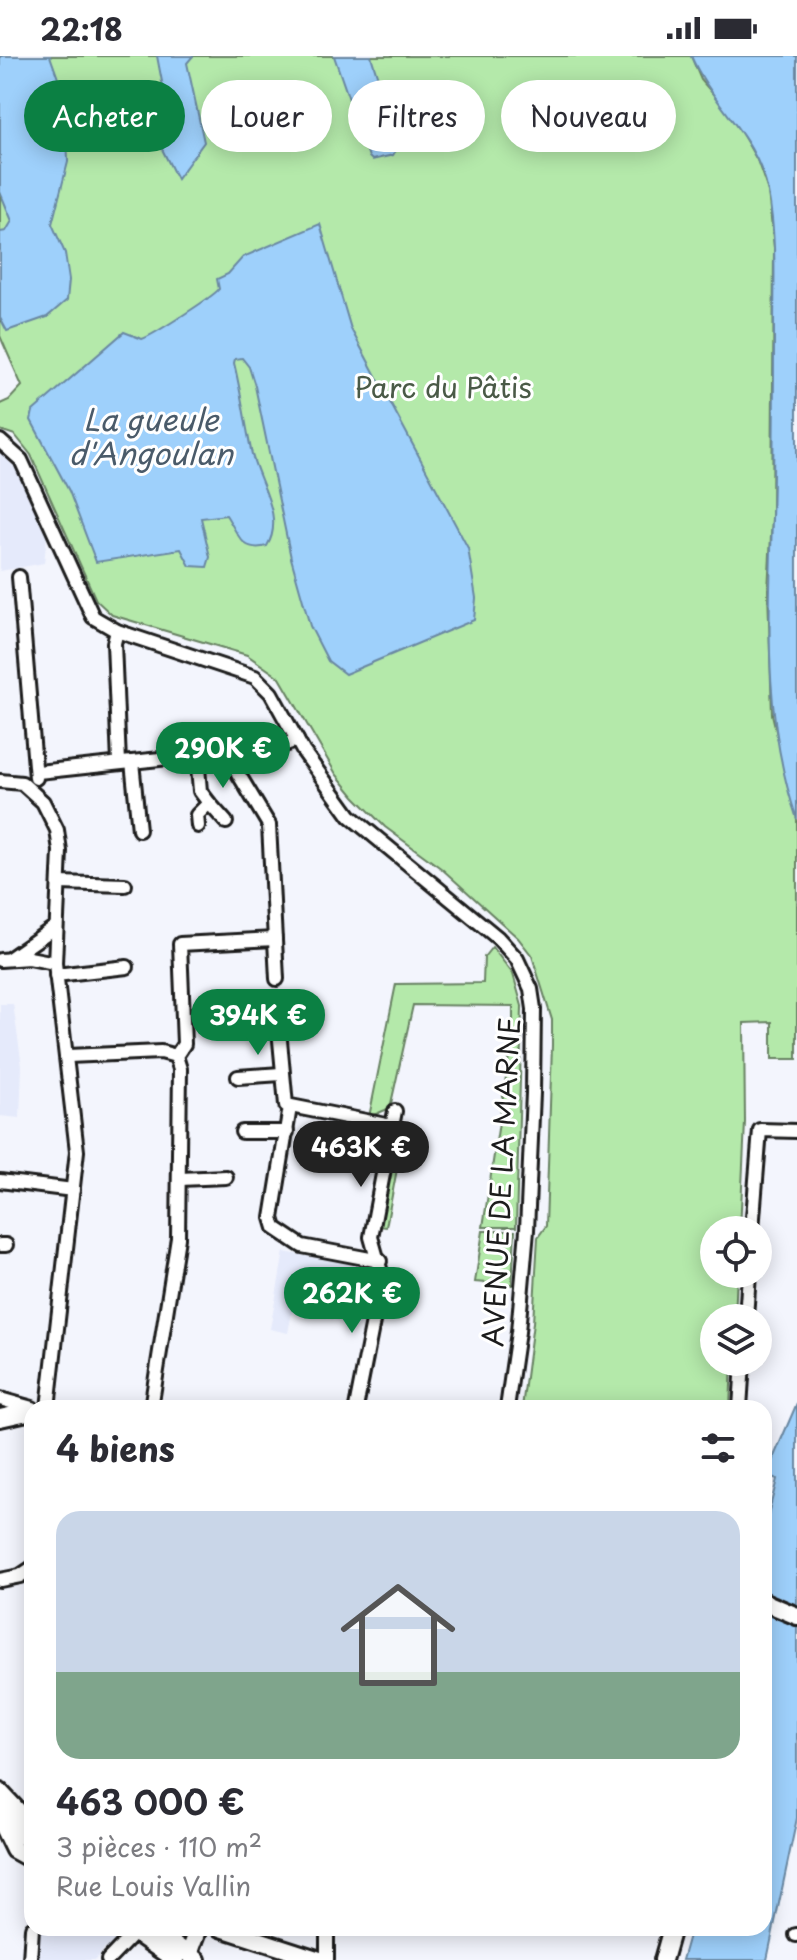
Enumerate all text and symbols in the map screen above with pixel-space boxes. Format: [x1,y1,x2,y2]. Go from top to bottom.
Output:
text: 22:18 [40,6,123,51]
chip: Acheter [24,80,185,152]
chip: Louer [201,80,332,152]
chip: Filtres [348,80,485,152]
chip: Nouveau [501,80,676,152]
park label: Parc du Pâtis [354,365,532,408]
water label: La gueule d'Angoulan [69,396,234,475]
pin: 290K € [158,722,288,790]
text: 290K € [174,728,272,767]
pin: 394K € [193,989,323,1057]
text: 394K € [209,995,307,1034]
street label: AVENUE DE LA MARNE [470,1016,530,1348]
pin: 463K € [296,1121,426,1189]
text: 463K € [311,1127,411,1166]
map controls [700,1216,772,1376]
button: locate [700,1216,772,1288]
pin: 262K € [287,1267,417,1335]
text: 262K € [302,1273,402,1312]
button: layers [700,1304,772,1376]
text: 4 biens [56,1422,175,1474]
icon: filters [696,1426,740,1470]
icon: home [326,1563,470,1707]
text: 463 000 € [56,1775,245,1827]
text: 3 pièces · 110 m² [56,1827,262,1866]
text: Rue Louis Vallin [56,1866,251,1905]

